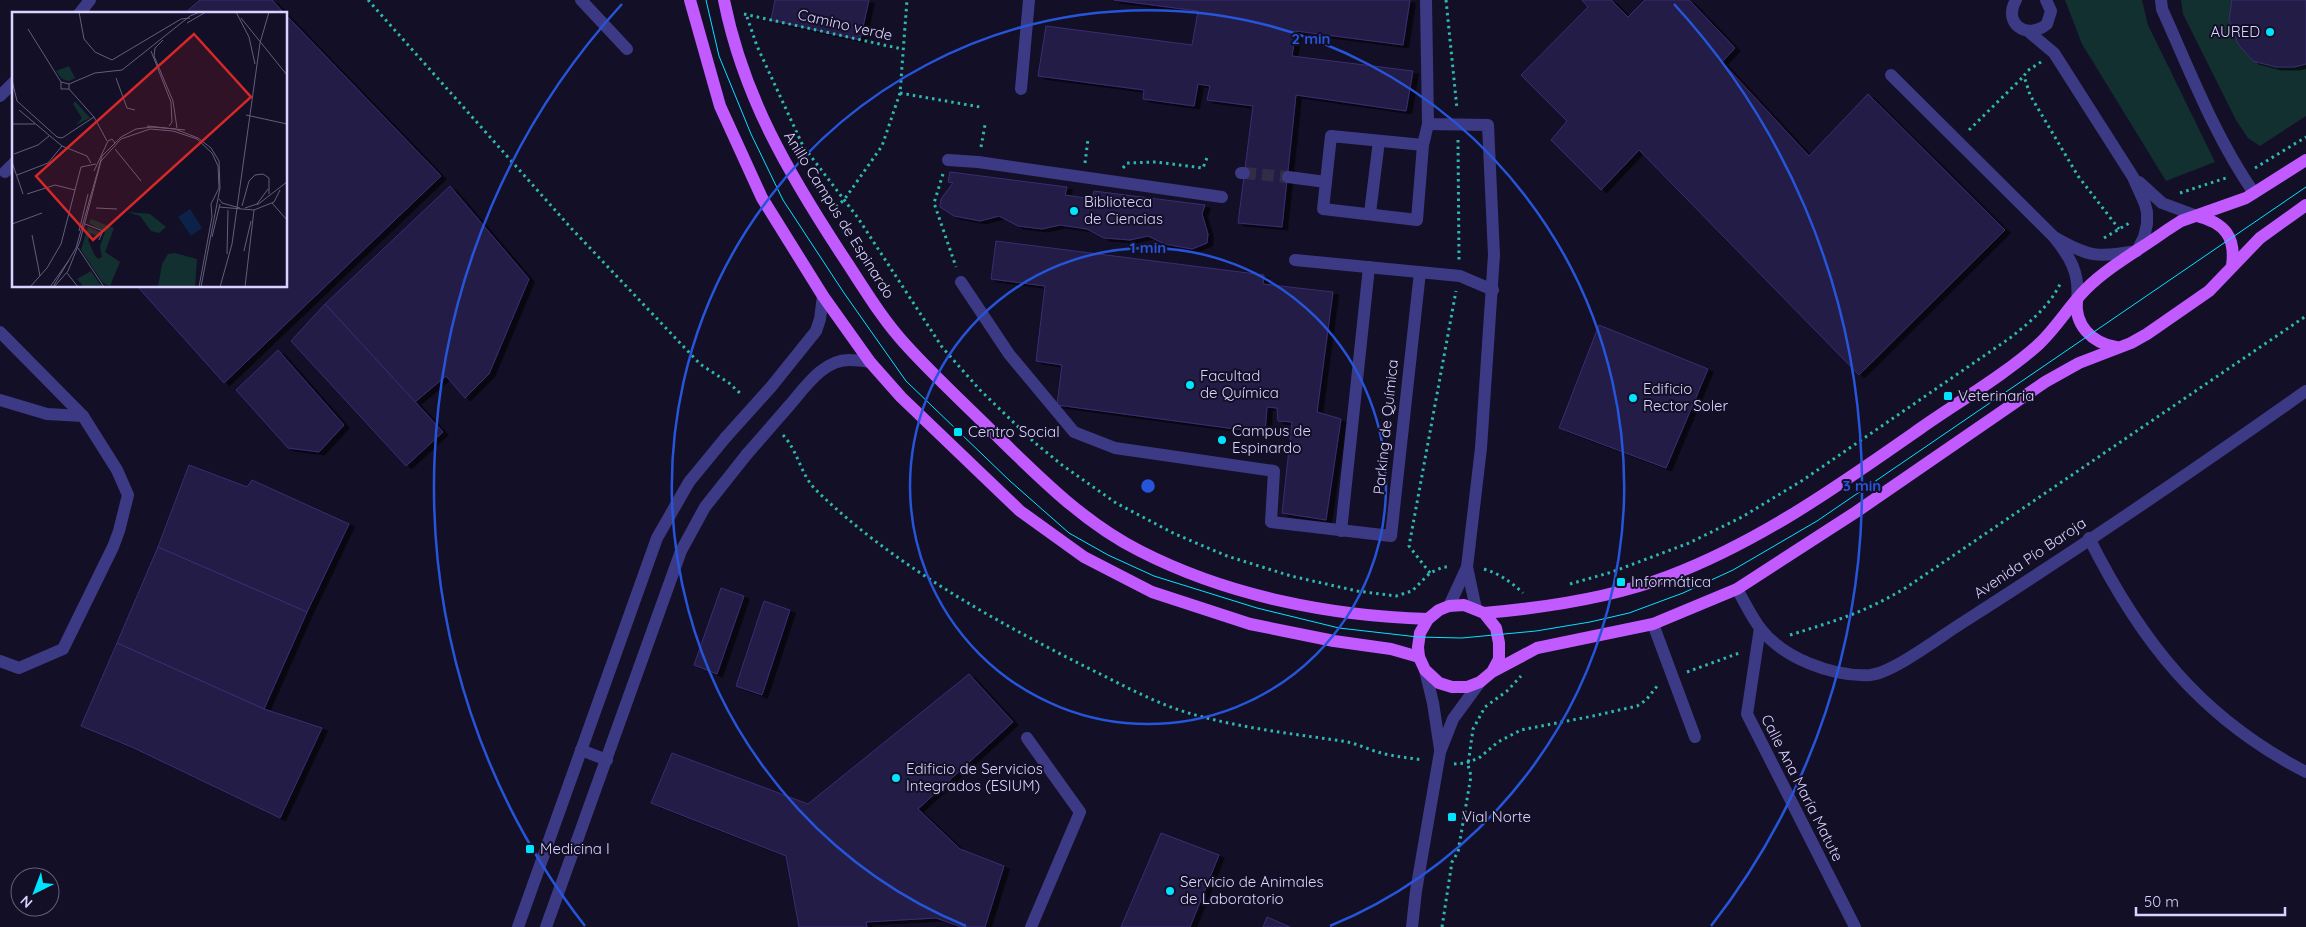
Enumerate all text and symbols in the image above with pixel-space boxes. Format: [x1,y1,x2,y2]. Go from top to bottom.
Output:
street label: Camino verde [796,4,894,45]
inset map [12,12,288,288]
place label: AURED [2210,22,2260,41]
marker: AURED [2264,26,2276,38]
text: 2 min [1291,29,1331,48]
street label: Anillo Campus de Espinardo [780,128,899,302]
place label: Biblioteca de Ciencias [1084,192,1163,228]
marker: Biblioteca de Ciencias [1068,205,1080,217]
text: 1 min [1130,238,1166,257]
street label: Parking de Química [1369,358,1402,496]
place label: Facultad de Química [1200,366,1279,402]
marker: Facultad de Química [1184,379,1196,391]
place label: Edificio Rector Soler [1643,379,1728,415]
place label: Veterinaria [1958,386,2034,405]
marker: Veterinaria [1942,390,1954,402]
marker: Edificio Rector Soler [1627,392,1639,404]
place label: Campus de Espinardo [1232,421,1311,457]
place label: Centro Social [968,422,1060,441]
marker: Centro Social [952,426,964,438]
marker: Campus de Espinardo [1216,434,1228,446]
text: 3 min [1843,476,1881,495]
centre of rings [1139,477,1157,495]
street label: Avenida Pío Baroja [1970,513,2090,602]
place label: Informática [1631,572,1711,591]
marker: Informática [1615,576,1627,588]
street label: Calle Ana María Matute [1757,711,1848,864]
place label: Edificio de Servicios Integrados (ESIUM) [906,759,1043,795]
marker: Edificio de Servicios Integrados (ESIUM) [890,772,902,784]
place label: Vial Norte [1462,807,1531,826]
marker: Vial Norte [1446,811,1458,823]
place label: Medicina I [540,839,610,858]
marker: Medicina I [524,843,536,855]
north arrow [10,867,60,917]
place label: Servicio de Animales de Laboratorio [1180,872,1324,908]
scale bar [2136,884,2285,916]
marker: Servicio de Animales de Laboratorio [1164,885,1176,897]
text: N [16,892,36,912]
text: 50 m [2144,892,2179,911]

